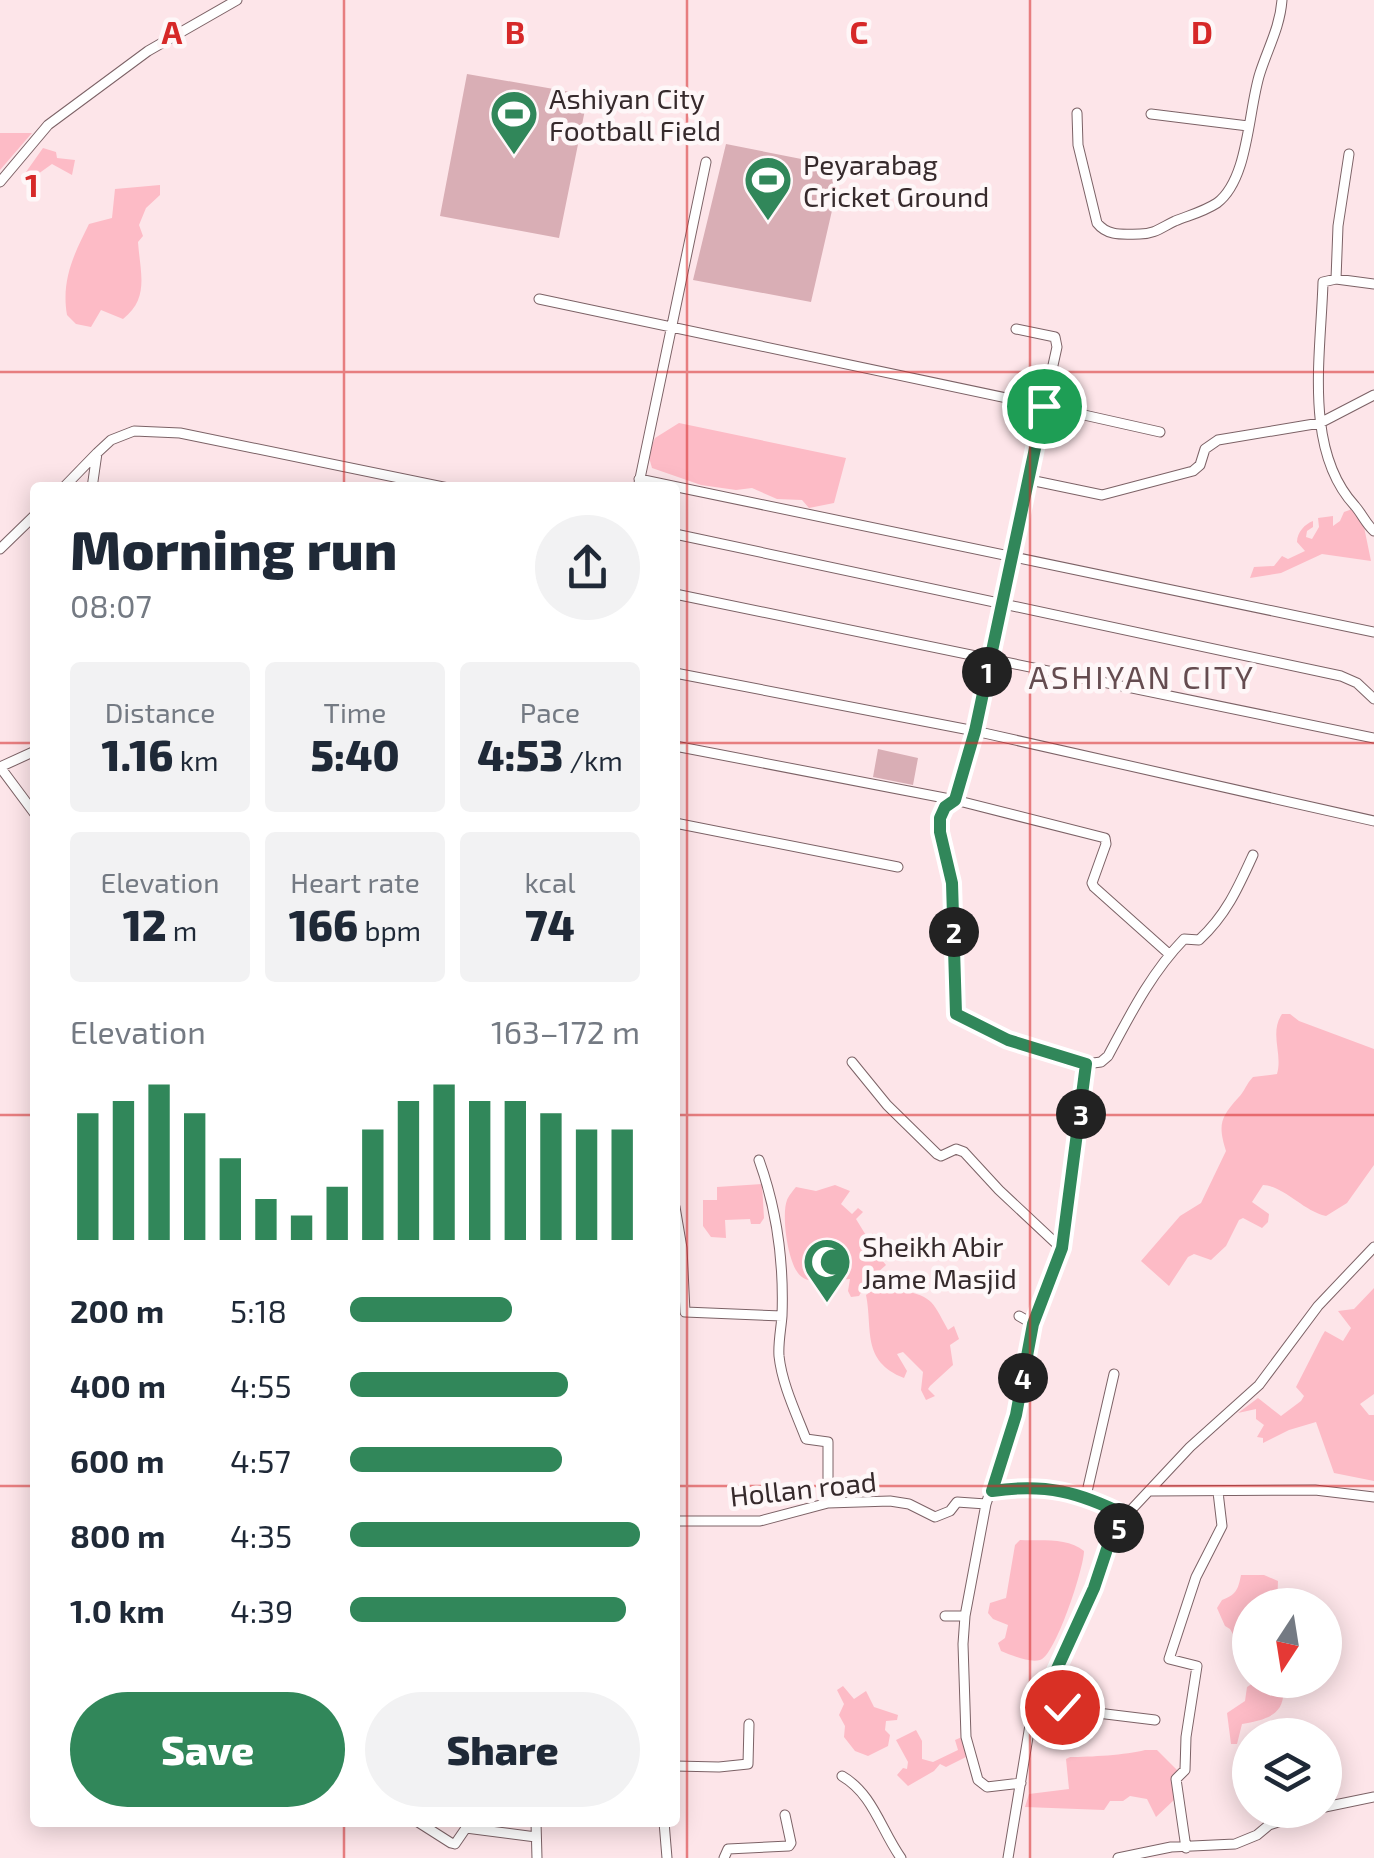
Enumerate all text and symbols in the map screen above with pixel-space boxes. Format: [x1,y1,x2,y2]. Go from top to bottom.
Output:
text: A [162,12,183,50]
text: B [505,12,525,50]
text: C [850,12,868,50]
text: D [1191,12,1213,50]
place label: Ashiyan City Football Field [549,81,721,147]
sports icon: Ashiyan City Football Field [488,88,540,156]
place label: Peyarabag Cricket Ground [803,147,989,213]
sports icon: Peyarabag Cricket Ground [742,154,794,222]
text: 1 [25,165,39,203]
pin [1002,364,1087,449]
icon: arrive [1017,379,1072,434]
text: Morning run [70,515,398,581]
button: share [535,515,640,620]
text: 08:07 [70,586,152,624]
pin: 1 [962,647,1012,697]
text: 1 [981,655,993,689]
district label: ASHIYAN CITY [1028,657,1256,695]
text: Distance [105,695,215,729]
text: Time [324,695,386,729]
text: Pace [520,695,580,729]
text: 1.16 [102,729,173,779]
text: 5:40 [310,729,400,779]
text: 4:53 [477,729,563,779]
text: km [173,743,218,777]
text: /km [563,743,623,777]
text: Elevation [101,865,219,899]
text: Heart rate [290,865,420,899]
text: kcal [524,865,576,899]
text: 12 [123,899,166,949]
text: 166 [289,899,358,949]
text: 74 [525,899,575,949]
pin: 2 [929,907,979,957]
text: m [166,913,197,947]
text: bpm [358,913,421,947]
text: 2 [946,915,962,949]
text: Elevation [70,1012,206,1050]
text: 163–172 m [491,1012,640,1050]
pin: 3 [1056,1089,1106,1139]
text: 3 [1073,1097,1089,1131]
place label: Sheikh Abir Jame Masjid [862,1229,1017,1295]
mosque icon: Sheikh Abir Jame Masjid [801,1236,853,1304]
text: 200 m [70,1291,164,1329]
text: 5:18 [230,1291,287,1329]
pin: 4 [998,1353,1048,1403]
text: 4 [1014,1361,1032,1395]
text: 400 m [70,1366,166,1404]
text: 4:55 [230,1366,292,1404]
text: 600 m [70,1441,164,1479]
text: 4:57 [230,1441,291,1479]
street label: Hollan road [728,1463,878,1513]
pin: 5 [1094,1503,1144,1553]
text: 5 [1111,1511,1127,1545]
text: 800 m [70,1516,165,1554]
text: 4:35 [230,1516,292,1554]
north arrow [1232,1588,1342,1698]
map controls [1232,1588,1342,1828]
text: 1.0 km [70,1591,165,1629]
text: 4:39 [230,1591,293,1629]
pin [1020,1665,1105,1750]
icon: check [1035,1680,1090,1735]
button: Save [70,1692,345,1807]
button: Share [365,1692,640,1807]
button: layers [1232,1718,1342,1828]

